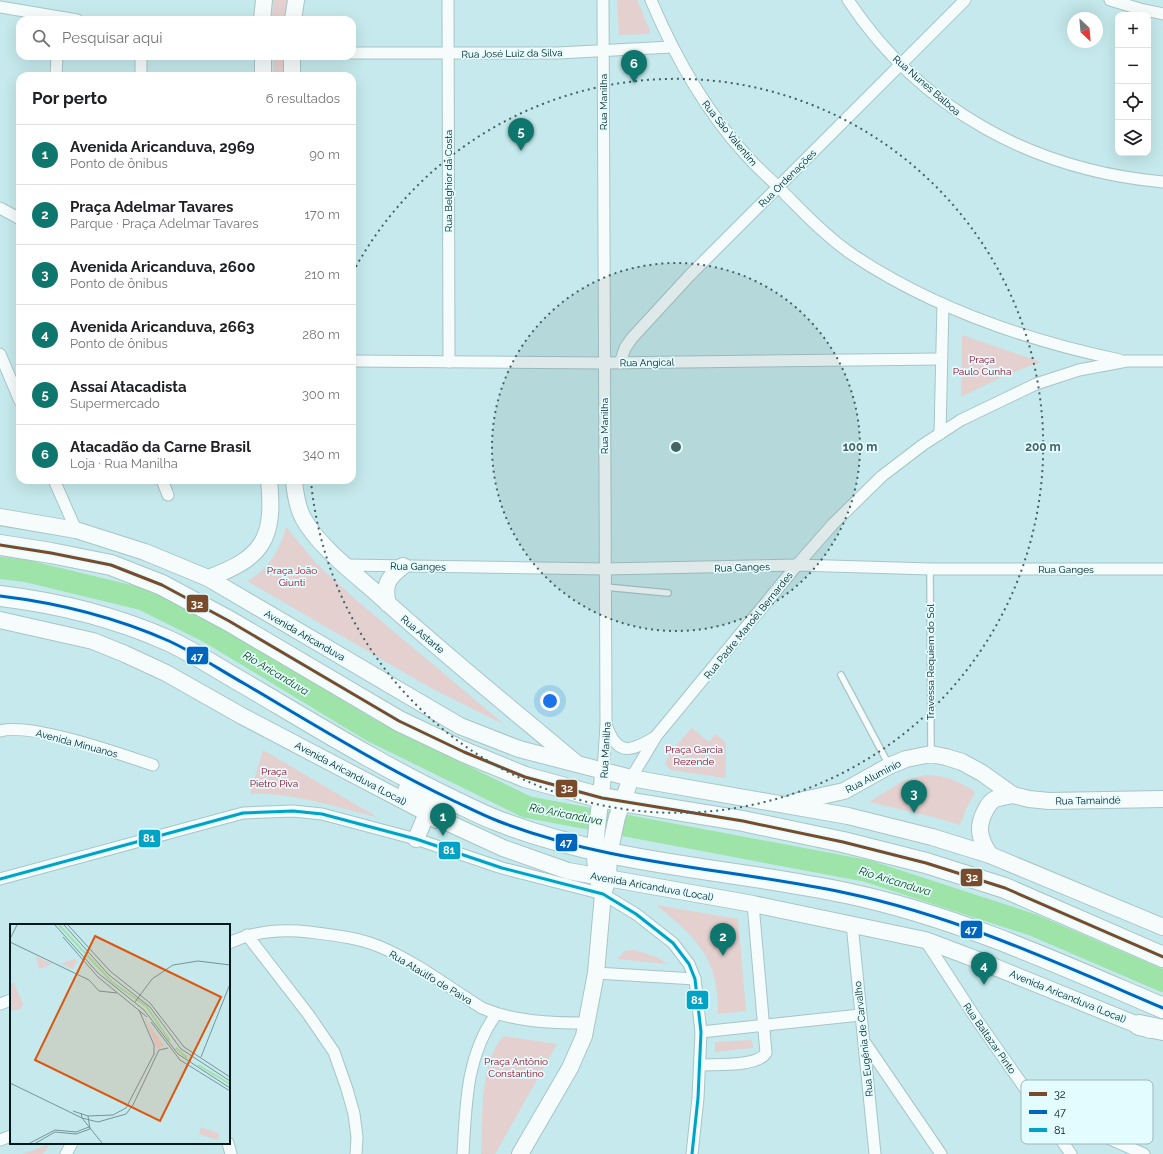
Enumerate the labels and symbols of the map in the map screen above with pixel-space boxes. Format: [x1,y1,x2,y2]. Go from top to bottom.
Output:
north arrow [1067,12,1103,48]
street label: Rua José Luiz da Silva [461,47,563,60]
pin: 6 [621,50,647,83]
street label: Rua Nunes Balboa [891,53,963,118]
street label: Rua Manilha [598,74,609,130]
street label: Rua São Valentim [700,98,759,168]
pin: 5 [508,118,534,151]
street label: Rua Belghior da Costa [443,130,454,232]
street label: Rua Ordenações [756,147,818,209]
park label: Praça Paulo Cunha [953,354,1011,377]
street label: Rua Angical [620,357,675,368]
street label: Rua Manilha [599,398,610,454]
centre of rings [669,440,683,454]
text: 100 m [843,440,877,454]
text: 200 m [1025,440,1061,454]
street label: Rua Ganges [390,561,446,572]
street label: Rua Ganges [714,561,770,574]
street label: Rua Ganges [1038,564,1094,575]
park label: Praça João Giunti [267,565,317,588]
street label: Rua Padre Manoel Bernardes [702,570,795,681]
line badge: 32 [186,594,209,613]
text: 32 [191,598,203,611]
street label: Travessa Requiem do Sol [925,604,936,720]
street label: Avenida Aricanduva [262,608,347,663]
street label: Rua Astarte [399,613,447,656]
line badge: 47 [186,646,209,665]
water label: Rio Aricanduva [240,649,311,698]
text: 47 [191,650,204,663]
your location [540,691,560,711]
street label: Rua Manilha [599,721,612,779]
street label: Avenida Minuanos [35,727,119,760]
street label: Avenida Aricanduva (Local) [293,739,409,808]
park label: Praça Garcia Rezende [665,744,723,767]
street label: Rua Alumínio [844,758,903,795]
park label: Praça Pietro Piva [250,766,298,789]
line badge: 32 [555,779,578,798]
pin: 3 [901,780,927,813]
text: 32 [561,782,573,795]
street label: Rua Tamaindé [1055,794,1121,807]
water label: Rio Aricanduva [528,801,604,828]
pin: 1 [430,803,456,836]
line badge: 81 [138,829,161,848]
text: 81 [143,832,156,845]
line badge: 47 [555,833,578,852]
text: 47 [560,836,573,849]
line badge: 81 [438,841,461,860]
text: 81 [443,844,456,857]
water label: Rio Aricanduva [857,864,933,899]
line badge: 32 [960,868,983,887]
street label: Avenida Aricanduva (Local) [590,870,715,903]
text: 32 [966,871,978,884]
line badge: 47 [960,920,983,939]
pin: 2 [710,923,736,956]
text: 47 [965,923,978,936]
inset map [10,924,230,1144]
street label: Rua Ataúlfo de Paiva [387,948,474,1007]
pin: 4 [971,952,997,985]
street label: Avenida Aricanduva (Local) [1008,968,1128,1025]
street label: Rua Eugênia de Carvalho [852,981,875,1097]
line badge: 81 [686,990,709,1010]
text: 81 [691,994,704,1007]
street label: Rua Baltazar Pinto [961,1001,1018,1076]
park label: Praça Antônio Constantino [484,1056,548,1079]
legend [1021,1080,1153,1144]
text: 32 [1054,1088,1066,1101]
text: 47 [1054,1106,1066,1119]
text: 81 [1054,1124,1066,1137]

